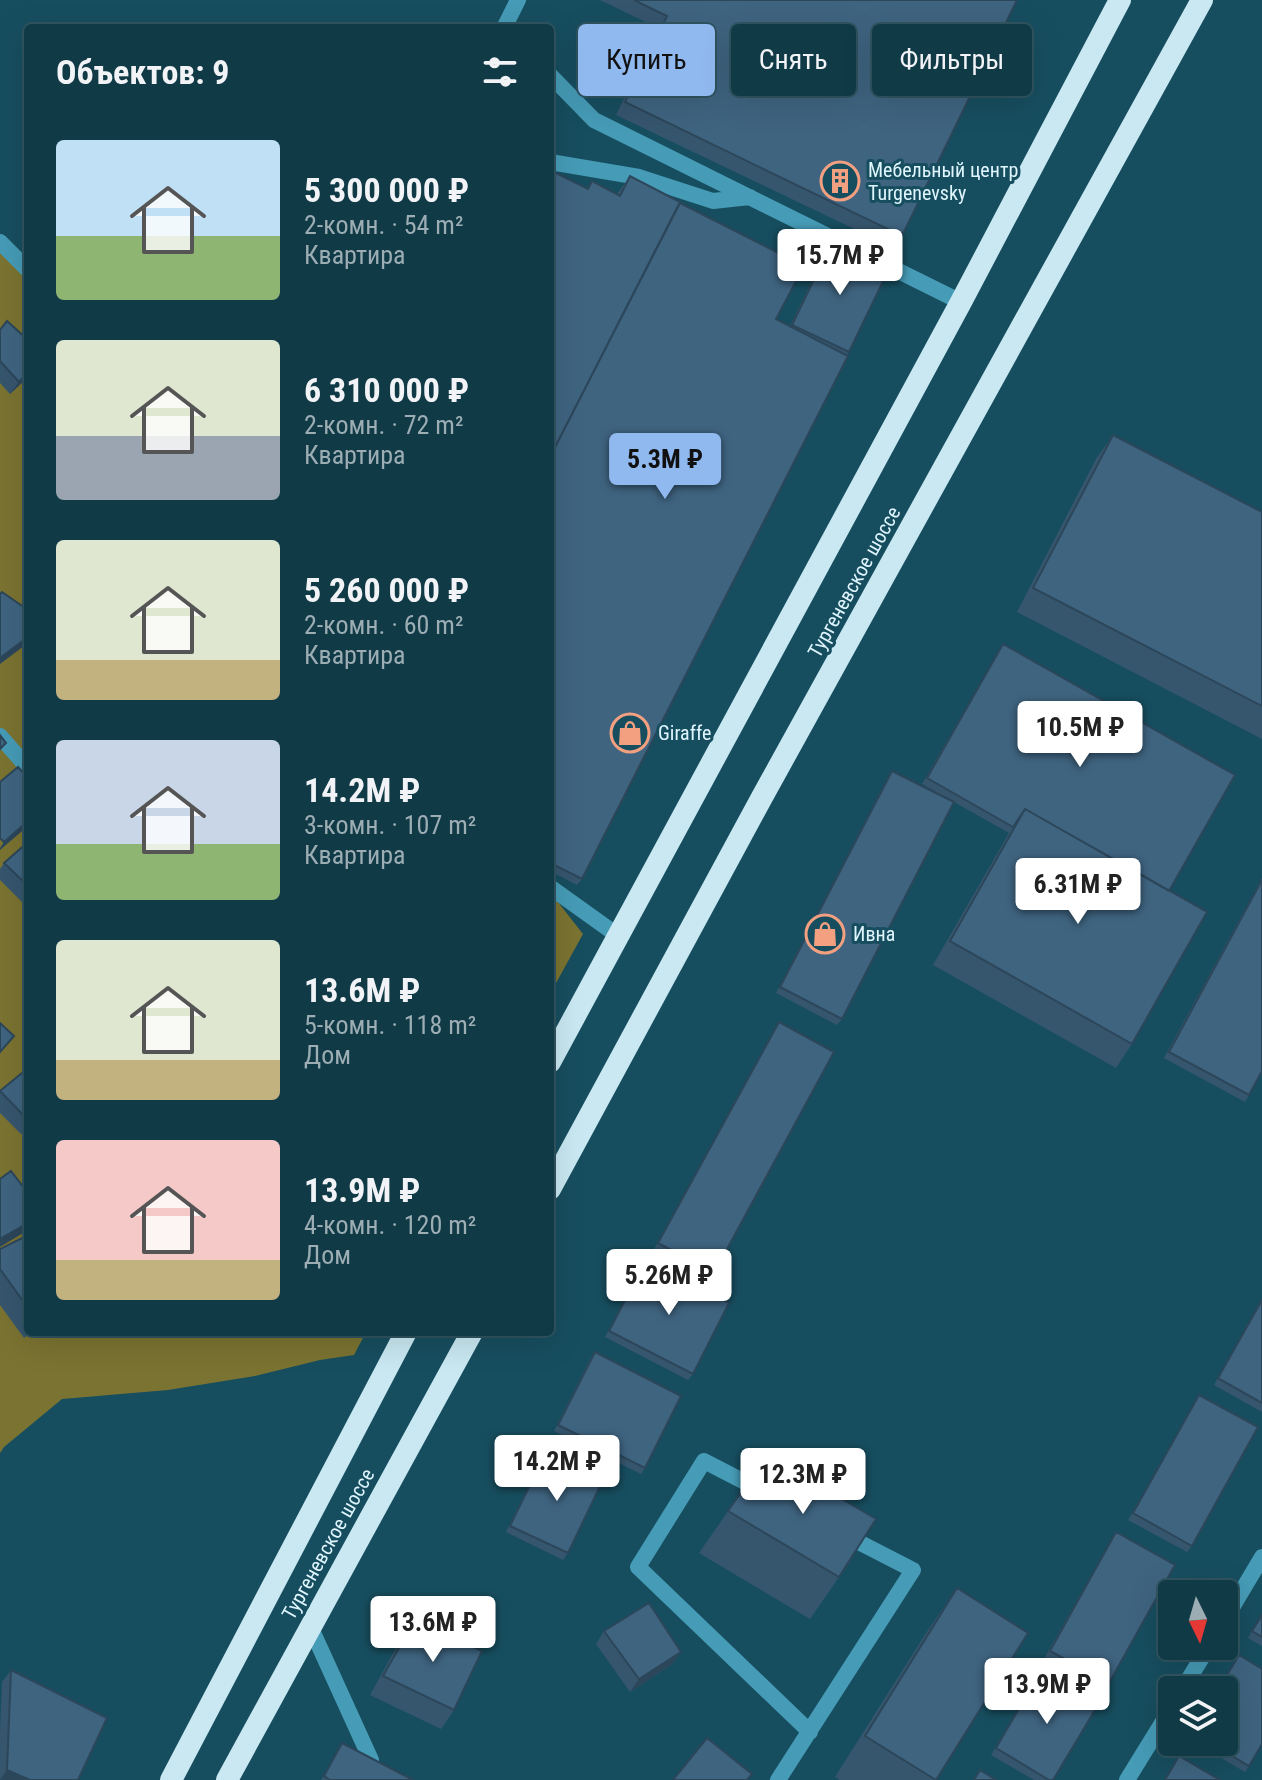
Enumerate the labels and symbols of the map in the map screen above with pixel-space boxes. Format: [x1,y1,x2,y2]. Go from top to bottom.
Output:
place label: Мебельный центр Turgenevsky [868,158,1018,205]
building icon: Мебельный центр Turgenevsky [819,160,861,202]
pin: 15.7M ₽ [766,229,914,297]
pin: 5.3M ₽ [600,433,730,501]
street label: Тургеневское шоссе [803,502,905,662]
pin: 10.5M ₽ [1006,701,1154,769]
shop icon: Giraffe [609,712,651,754]
place label: Giraffe [658,721,712,745]
pin: 6.31M ₽ [1004,858,1152,926]
shop icon: Ивна [804,913,846,955]
place label: Ивна [853,922,895,946]
pin: 5.26M ₽ [595,1249,743,1317]
pin: 14.2M ₽ [483,1435,631,1503]
pin: 12.3M ₽ [729,1448,877,1516]
street label: Тургеневское шоссе [277,1464,379,1624]
north arrow [1158,1580,1238,1660]
pin: 13.6M ₽ [359,1596,507,1664]
pin: 13.9M ₽ [973,1658,1121,1726]

